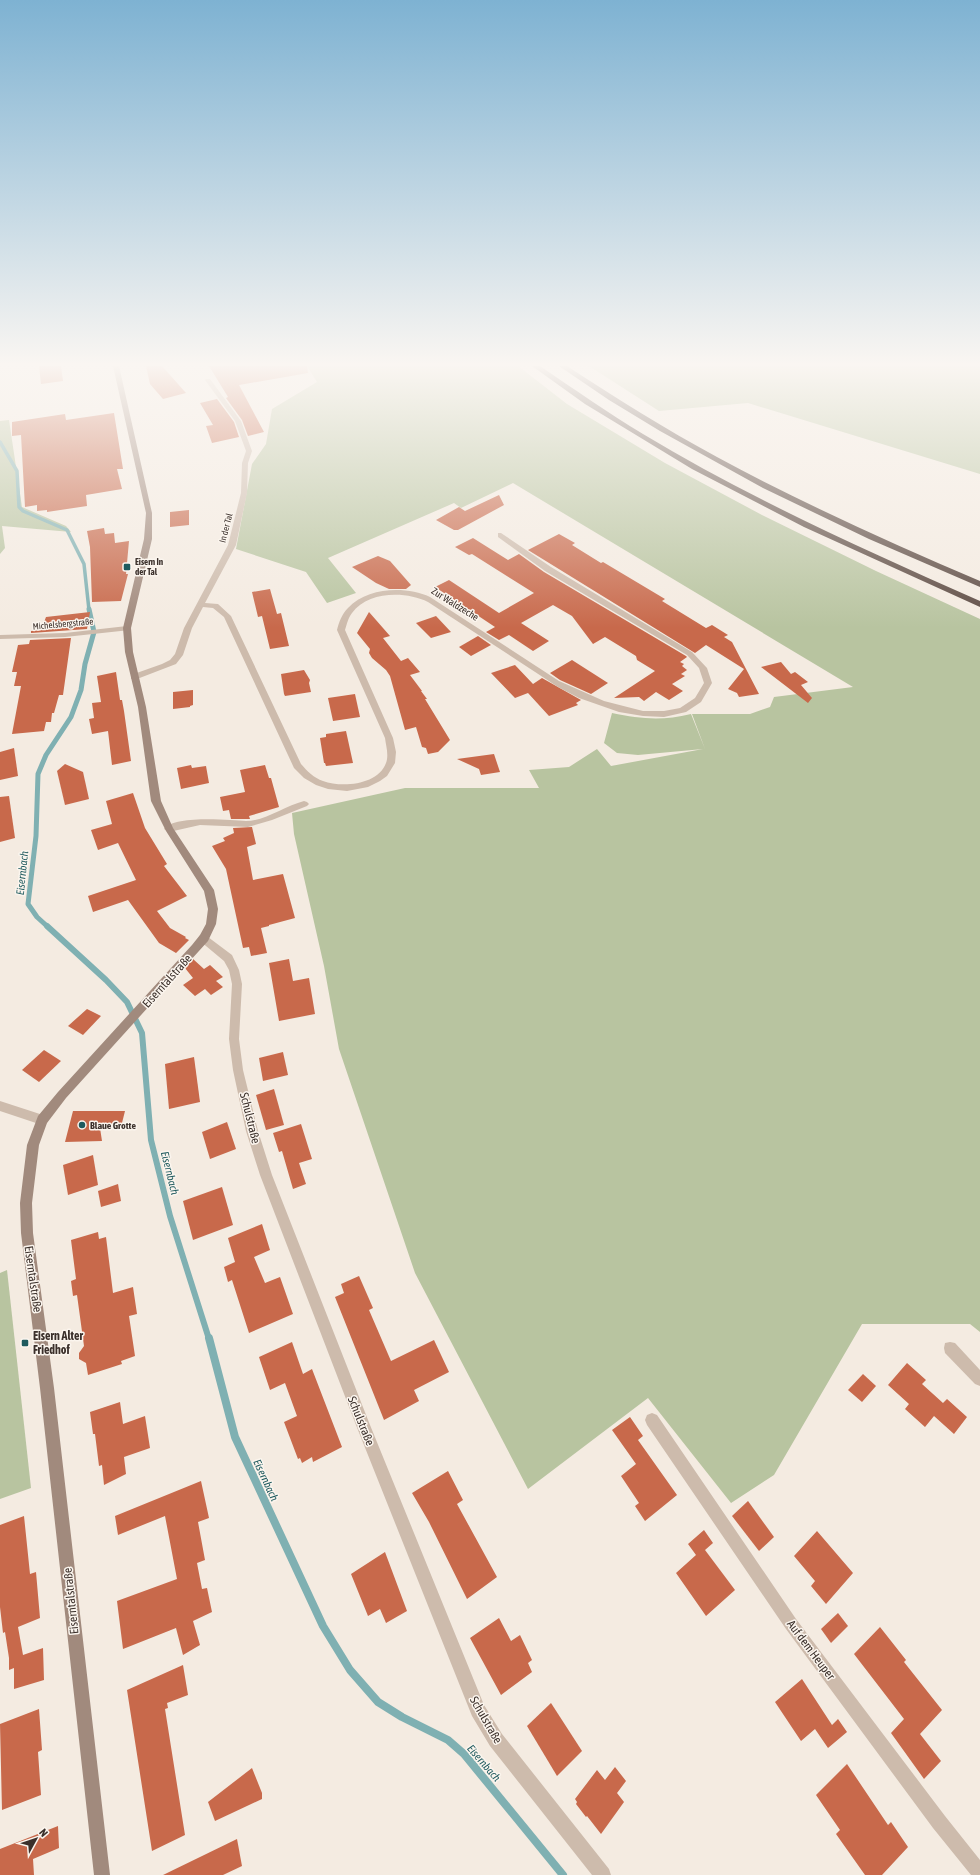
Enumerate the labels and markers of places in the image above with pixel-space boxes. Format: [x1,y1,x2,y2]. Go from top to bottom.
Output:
place label: Eisern In der Tal [135,557,164,577]
marker: Eisern In der Tal [122,562,132,572]
marker: Blaue Grotte [77,1120,87,1130]
place label: Blaue Grotte [90,1120,136,1131]
place label: Eisern Alter Friedhof [33,1329,83,1357]
marker: Eisern Alter Friedhof [20,1338,30,1348]

